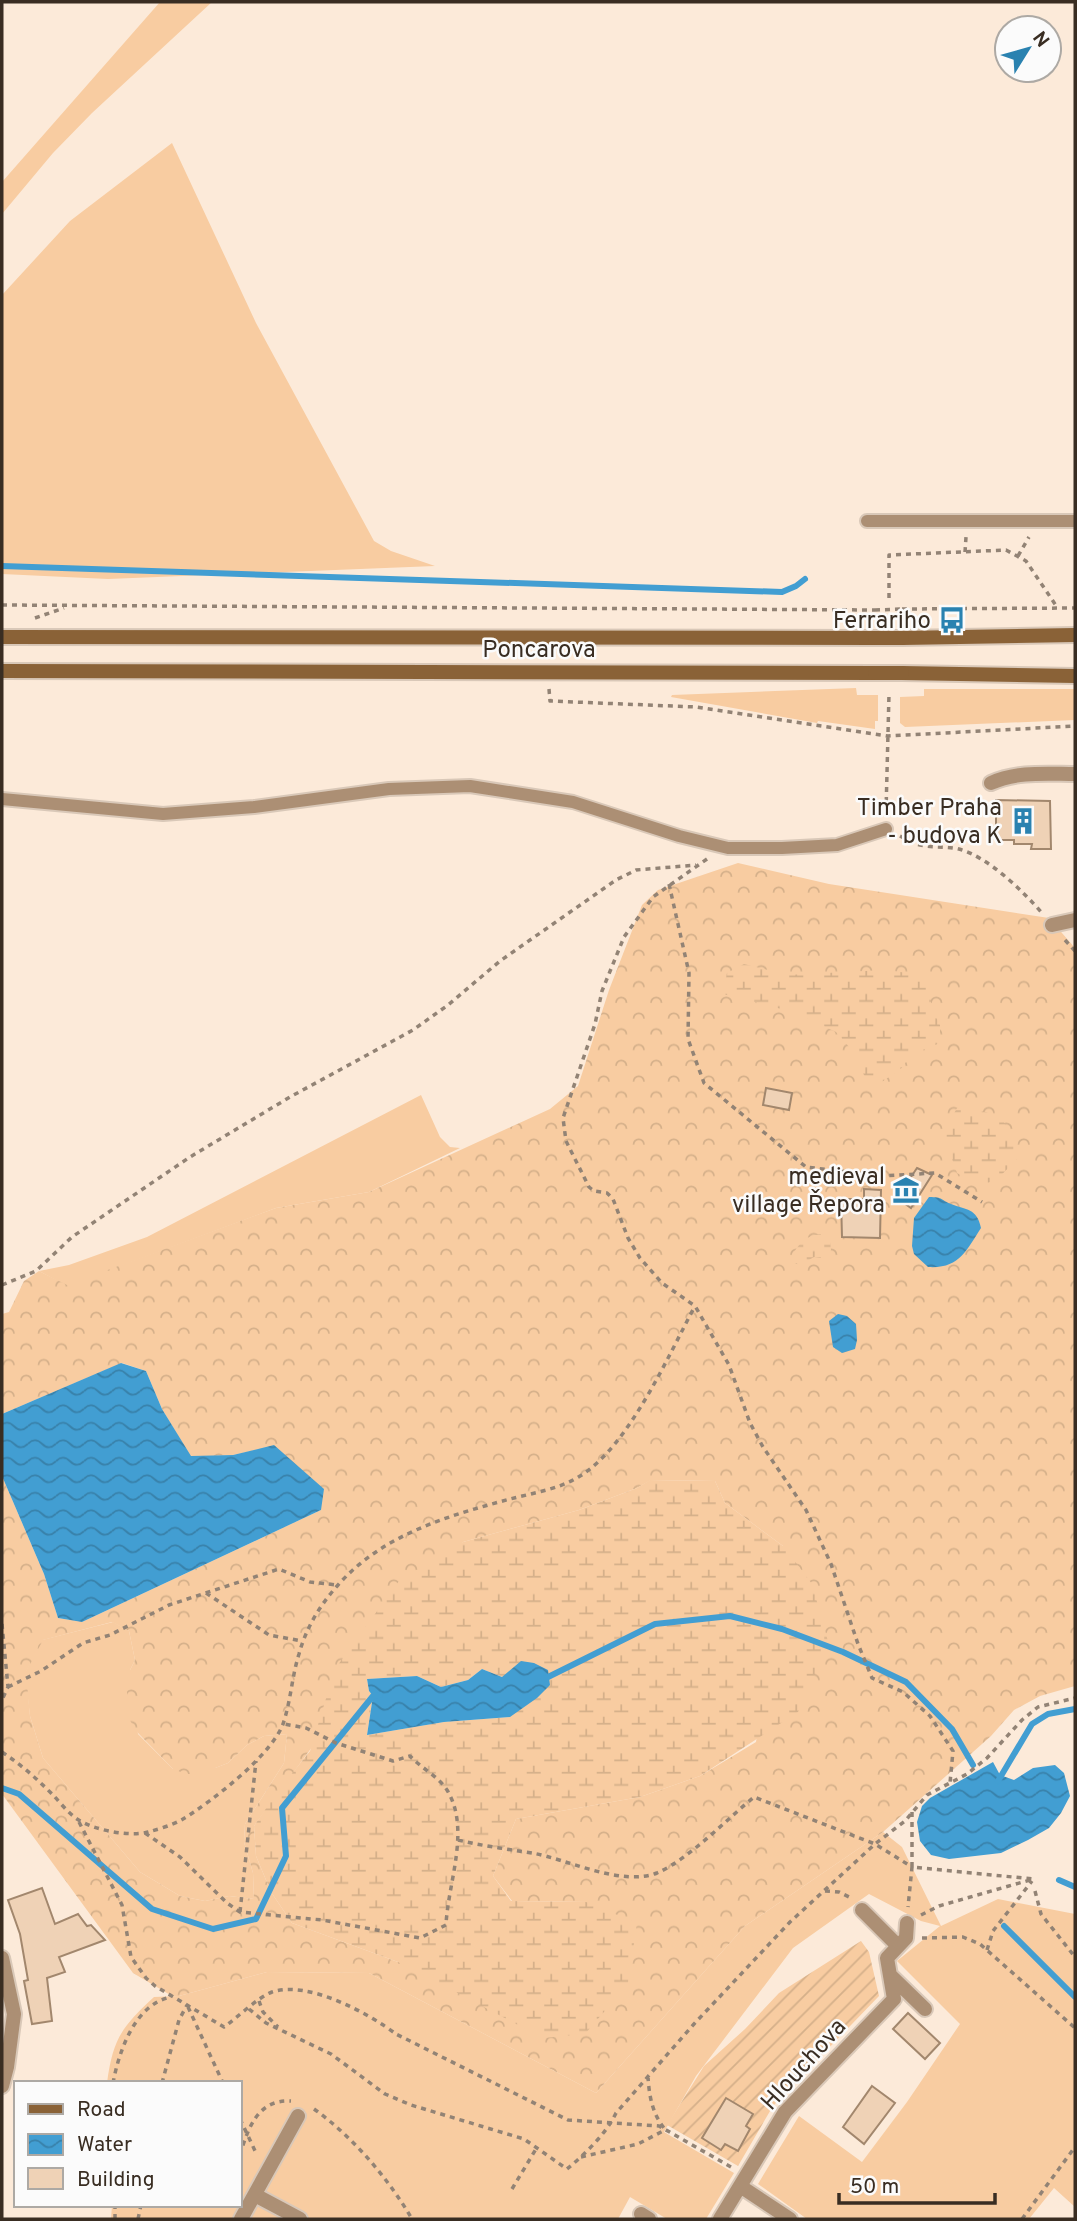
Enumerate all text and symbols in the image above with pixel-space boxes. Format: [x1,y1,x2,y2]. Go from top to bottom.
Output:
north arrow [993,14,1063,84]
text: N [1026,27,1054,53]
bus stop icon: Ferrariho [937,605,967,635]
place label: Ferrariho [833,607,931,637]
street label: Poncarova [482,636,596,666]
place label: Timber Praha - budova K [857,794,1002,852]
building icon: Timber Praha - budova K [1008,806,1038,836]
place label: medieval village Řepora [732,1163,885,1221]
museum icon: medieval village Řepora [891,1175,921,1205]
street label: Hlouchova [755,2013,854,2118]
legend [14,2081,242,2207]
text: Road [77,2097,126,2124]
text: Water [77,2132,132,2159]
scale bar [839,2162,995,2206]
text: Building [77,2167,155,2194]
text: 50 m [850,2174,899,2201]

